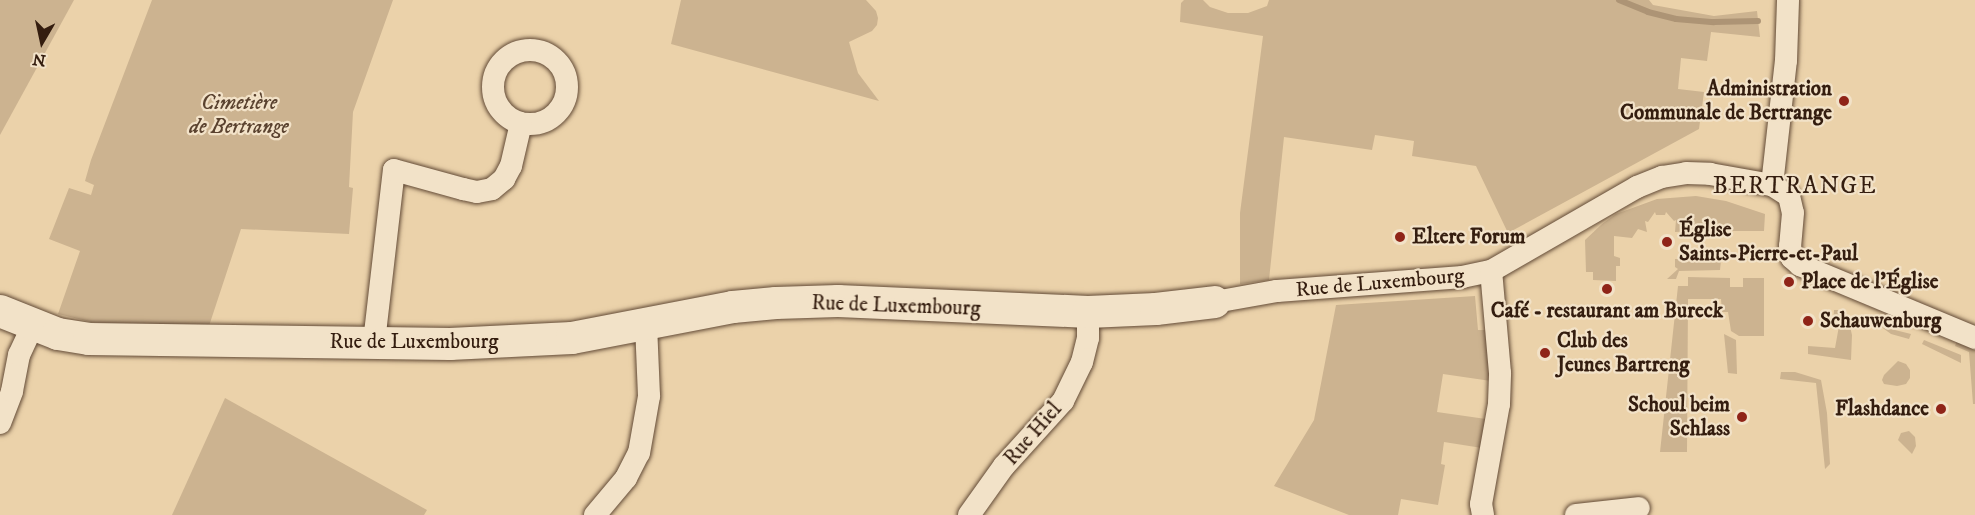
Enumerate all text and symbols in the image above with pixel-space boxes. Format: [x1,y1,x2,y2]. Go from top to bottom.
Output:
north arrow [12,12,72,72]
text: N [31,49,47,71]
place label: Administration Communale de Bertrange [1620,76,1832,126]
park label: Cimetière de Bertrange [189,90,289,140]
marker: Administration Communale de Bertrange [1837,94,1851,108]
district label: BERTRANGE [1713,173,1877,201]
place label: Église Saints-Pierre-et-Paul [1679,217,1858,267]
place label: Eltere Forum [1412,224,1526,250]
marker: Eltere Forum [1393,230,1407,244]
marker: Église Saints-Pierre-et-Paul [1660,235,1674,249]
street label: Rue de Luxembourg [1295,263,1465,303]
place label: Place de l'Église [1801,269,1938,295]
marker: Place de l'Église [1782,275,1796,289]
marker: Café - restaurant am Bureck [1600,282,1614,296]
street label: Rue de Luxembourg [811,290,981,322]
place label: Café - restaurant am Bureck [1491,298,1723,324]
place label: Schauwenburg [1820,308,1941,334]
marker: Schauwenburg [1801,314,1815,328]
place label: Club des Jeunes Bartreng [1557,328,1689,378]
street label: Rue de Luxembourg [329,329,499,355]
marker: Club des Jeunes Bartreng [1538,346,1552,360]
place label: Schoul beim Schlass [1628,392,1730,442]
place label: Flashdance [1835,396,1929,422]
street label: Rue Hiel [999,397,1067,471]
marker: Flashdance [1934,402,1948,416]
marker: Schoul beim Schlass [1735,410,1749,424]

